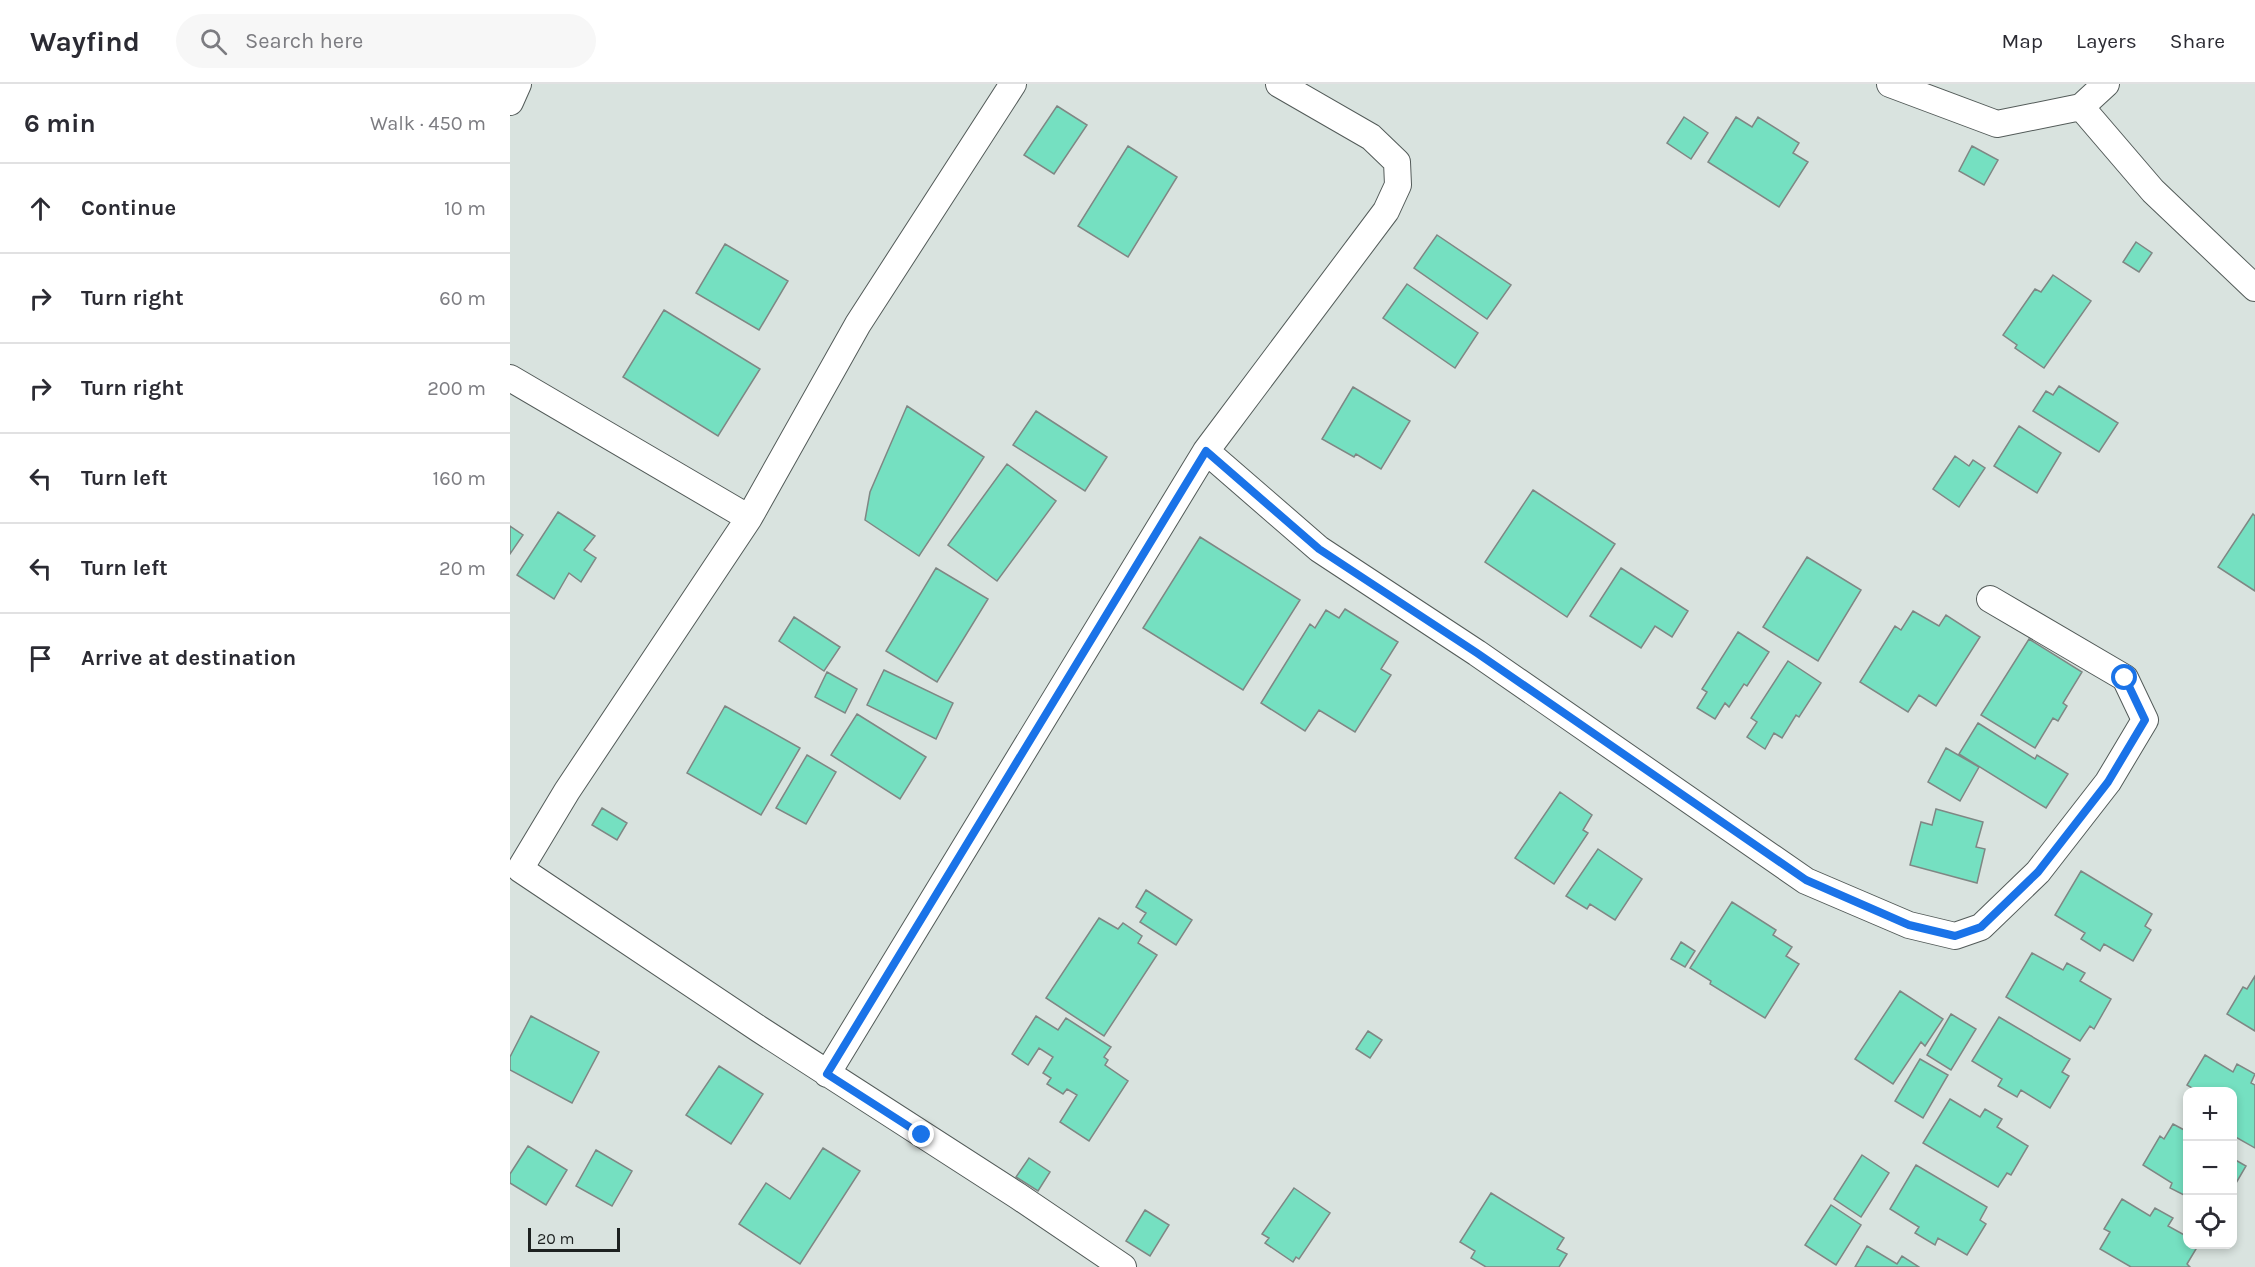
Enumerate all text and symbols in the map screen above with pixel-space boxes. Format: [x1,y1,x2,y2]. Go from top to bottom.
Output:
search box [176,14,596,68]
text: Wayfind [30,25,140,58]
icon: search [197,25,230,58]
text: Search here [245,28,363,54]
text: Map [2001,29,2043,53]
text: Layers [2076,29,2137,53]
text: Share [2170,29,2225,53]
text: 6 min [24,108,96,139]
text: Walk · 450 m [370,112,486,135]
icon: ahead [24,192,57,225]
text: Continue [81,195,176,221]
text: 10 m [444,197,486,220]
icon: right [24,282,57,315]
text: Turn right [81,285,184,311]
text: 60 m [439,287,486,310]
icon: right [24,372,57,405]
text: Turn right [81,375,184,401]
text: 200 m [427,377,486,400]
icon: left [24,462,57,495]
text: Turn left [81,465,168,491]
text: 160 m [433,467,486,490]
icon: left [24,552,57,585]
text: Turn left [81,555,168,581]
text: 20 m [439,557,486,580]
icon: arrive [24,642,57,675]
text: Arrive at destination [81,645,296,671]
route start [2111,664,2137,690]
map controls [2183,1087,2237,1249]
button: + [2183,1087,2237,1141]
route end [908,1121,934,1147]
button: − [2183,1141,2237,1195]
button: locate [2183,1195,2237,1249]
scale bar [528,1225,620,1252]
text: 20 m [537,1229,575,1248]

